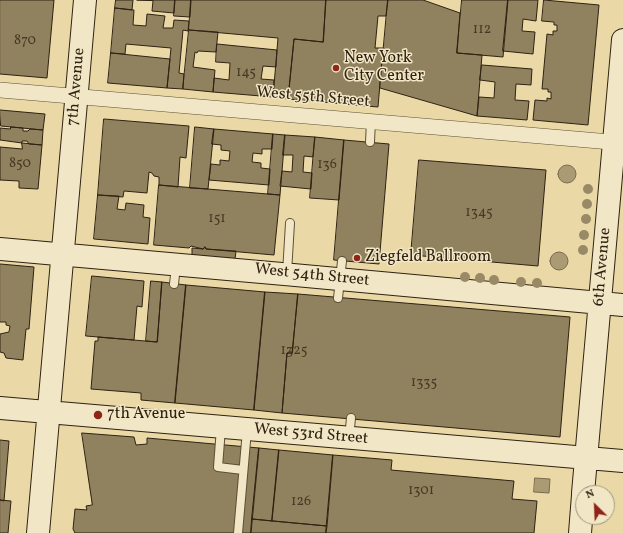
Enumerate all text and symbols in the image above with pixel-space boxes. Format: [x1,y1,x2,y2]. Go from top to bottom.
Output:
house number: 112 [473,22,491,38]
house number: 870 [14,33,36,49]
street label: 7th Avenue [64,47,90,127]
place label: New York City Center [344,49,424,87]
marker: New York City Center [331,63,341,73]
house number: 145 [236,65,256,81]
street label: West 55th Street [256,83,370,113]
house number: 850 [9,156,31,172]
house number: 136 [317,157,337,173]
house number: 1345 [465,205,493,221]
house number: 151 [208,211,226,227]
street label: 6th Avenue [590,227,616,307]
place label: Ziegfeld Ballroom [365,248,491,268]
marker: Ziegfeld Ballroom [352,253,362,263]
street label: West 54th Street [254,260,370,292]
house number: 1325 [281,343,307,359]
house number: 1335 [411,375,437,391]
place label: 7th Avenue [107,405,185,425]
marker: 7th Avenue [92,409,104,421]
street label: West 53rd Street [253,420,369,450]
house number: 1301 [408,483,434,499]
north arrow [575,485,615,525]
text: N [584,486,597,503]
house number: 126 [291,494,311,510]

